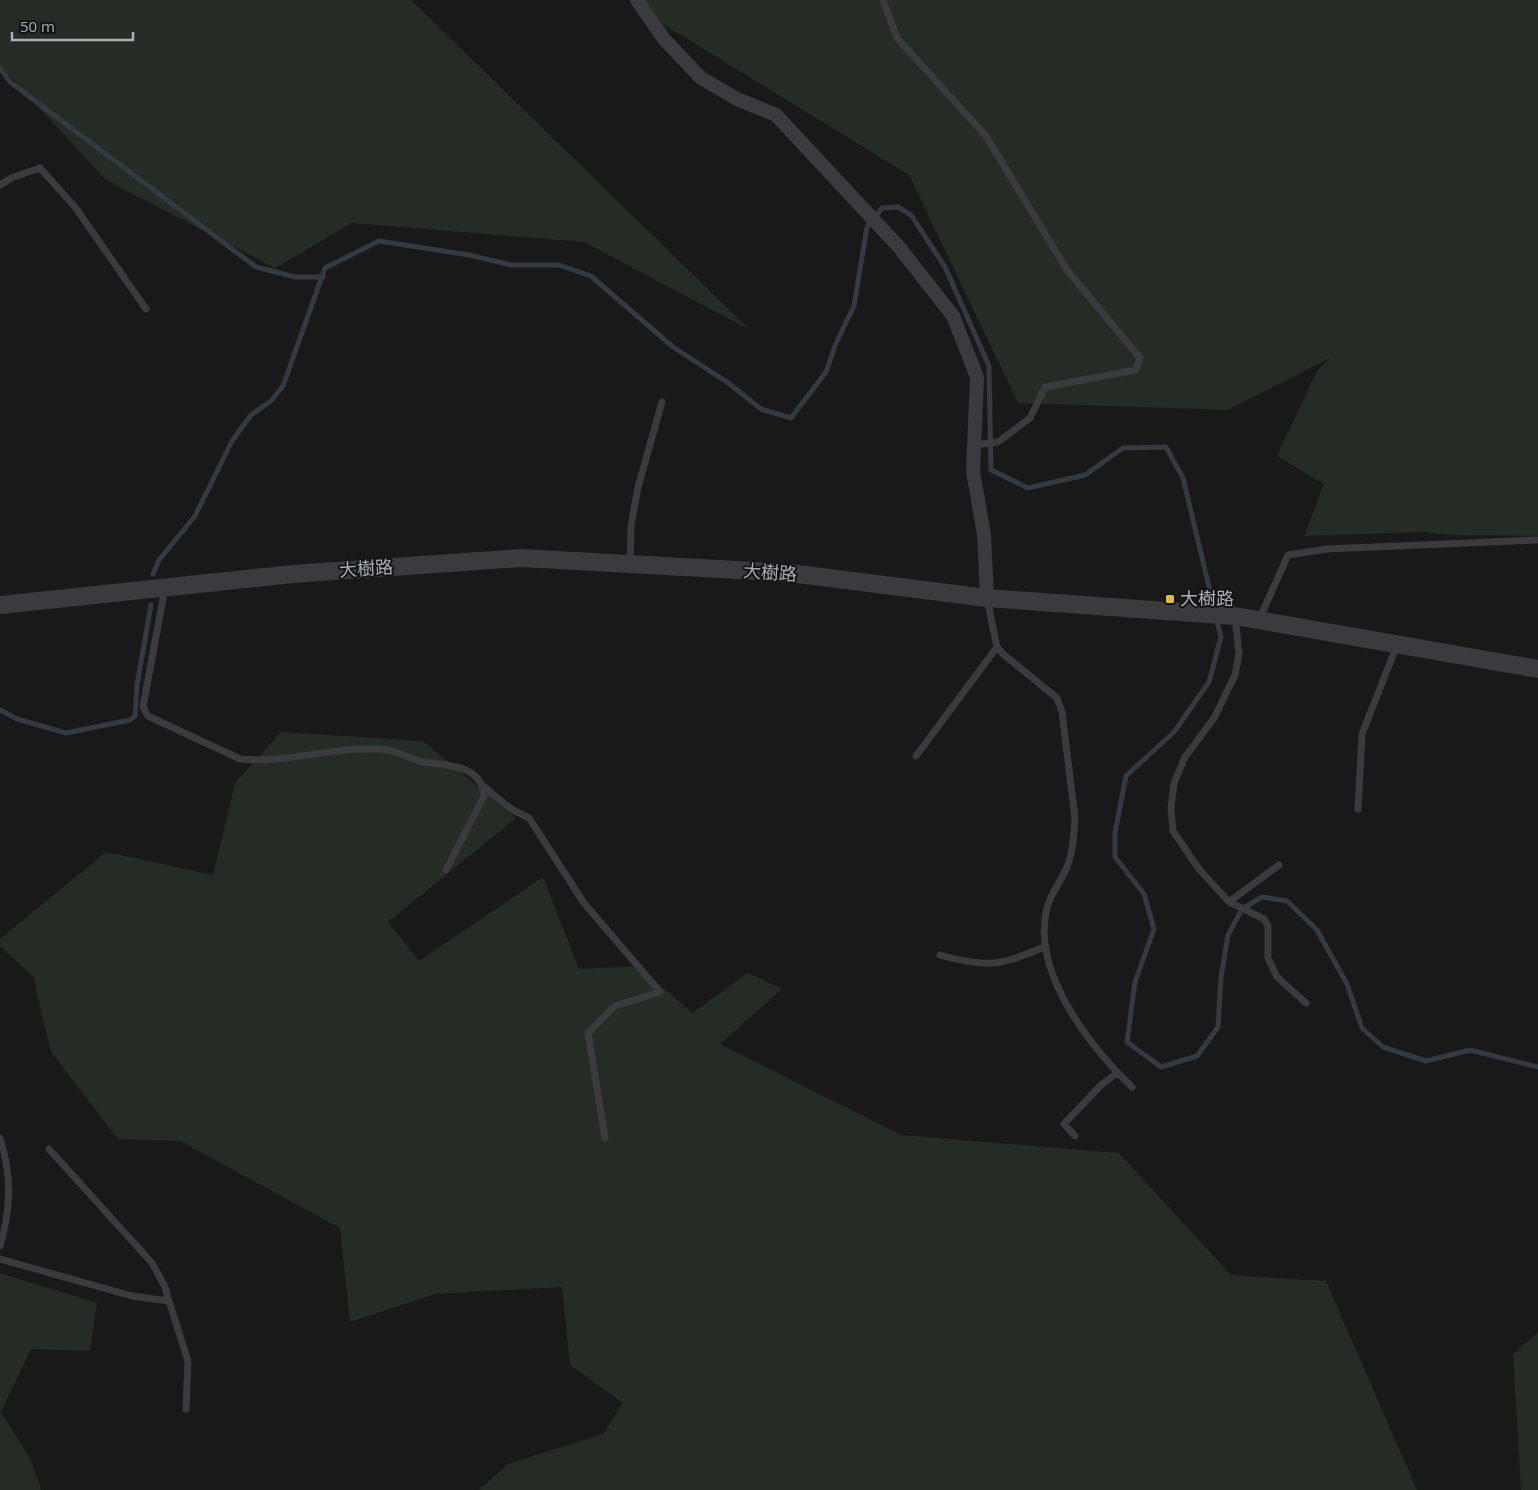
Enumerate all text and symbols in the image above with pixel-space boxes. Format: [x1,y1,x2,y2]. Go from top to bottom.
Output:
scale bar [12,10,134,42]
text: 50 m [20,16,55,36]
street label: 大樹路 [338,554,394,582]
street label: 大樹路 [742,558,798,586]
place label: 大樹路 [1180,586,1234,610]
marker: 大樹路 [1164,593,1176,605]

